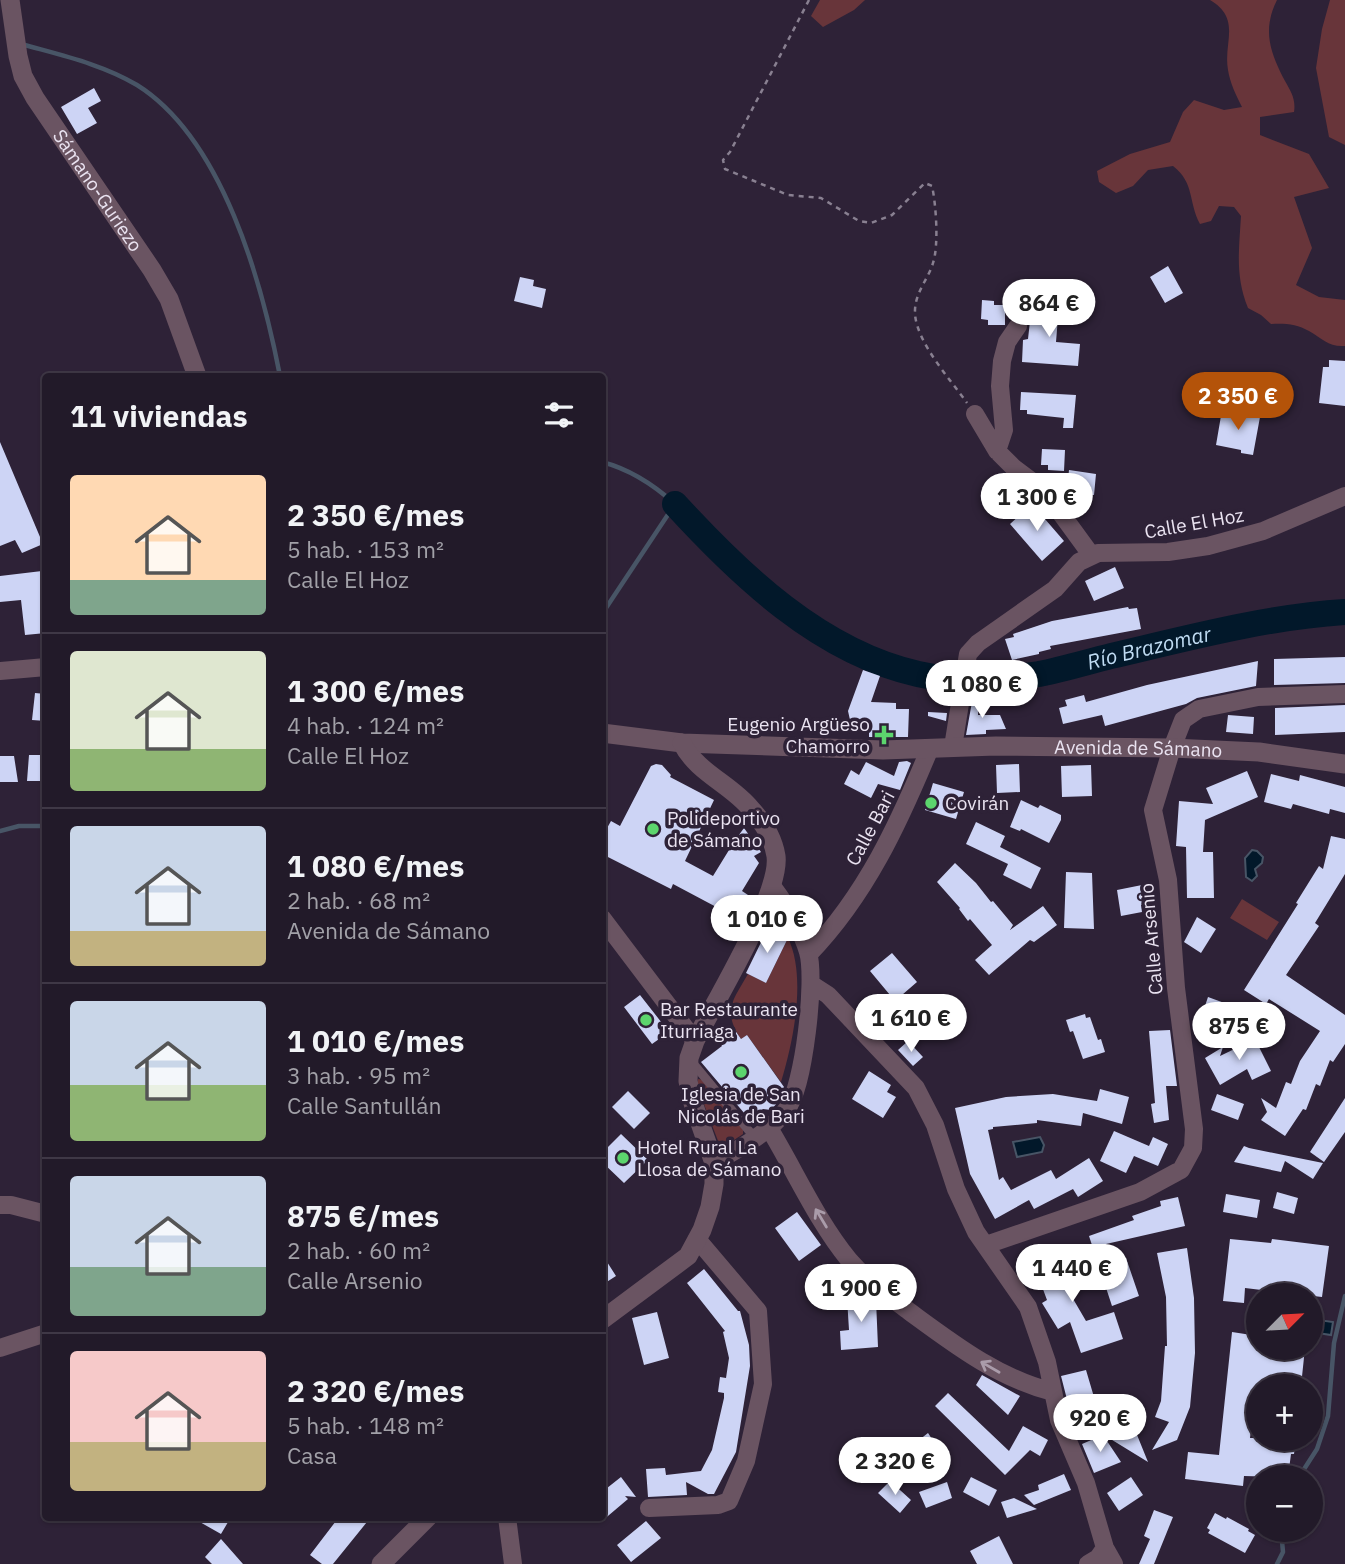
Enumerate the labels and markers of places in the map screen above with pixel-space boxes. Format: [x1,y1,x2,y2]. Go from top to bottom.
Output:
pin: 864 € [1000,280,1098,339]
pin: 2 350 € [1173,372,1303,432]
pin: 1 300 € [972,474,1102,533]
pin: 1 080 € [917,660,1047,720]
place label: Eugenio Argüeso Chamorro [727,712,870,758]
marker: Eugenio Argüeso Chamorro [876,727,892,743]
place label: Covirán [945,791,1009,815]
marker: Covirán [923,795,939,811]
place label: Polideportivo de Sámano [667,806,780,852]
marker: Polideportivo de Sámano [645,821,661,837]
pin: 1 010 € [702,895,832,955]
pin: 1 610 € [846,995,976,1054]
place label: Bar Restaurante Iturriaga [660,997,798,1043]
pin: 875 € [1190,1002,1288,1062]
marker: Bar Restaurante Iturriaga [638,1012,654,1028]
marker: Iglesia de San Nicolás de Bari [733,1064,749,1080]
place label: Iglesia de San Nicolás de Bari [677,1082,805,1128]
place label: Hotel Rural La Llosa de Sámano [637,1135,782,1181]
marker: Hotel Rural La Llosa de Sámano [615,1150,631,1166]
pin: 1 440 € [1007,1244,1137,1304]
pin: 1 900 € [796,1264,926,1324]
pin: 920 € [1051,1394,1149,1454]
pin: 2 320 € [830,1438,960,1497]

